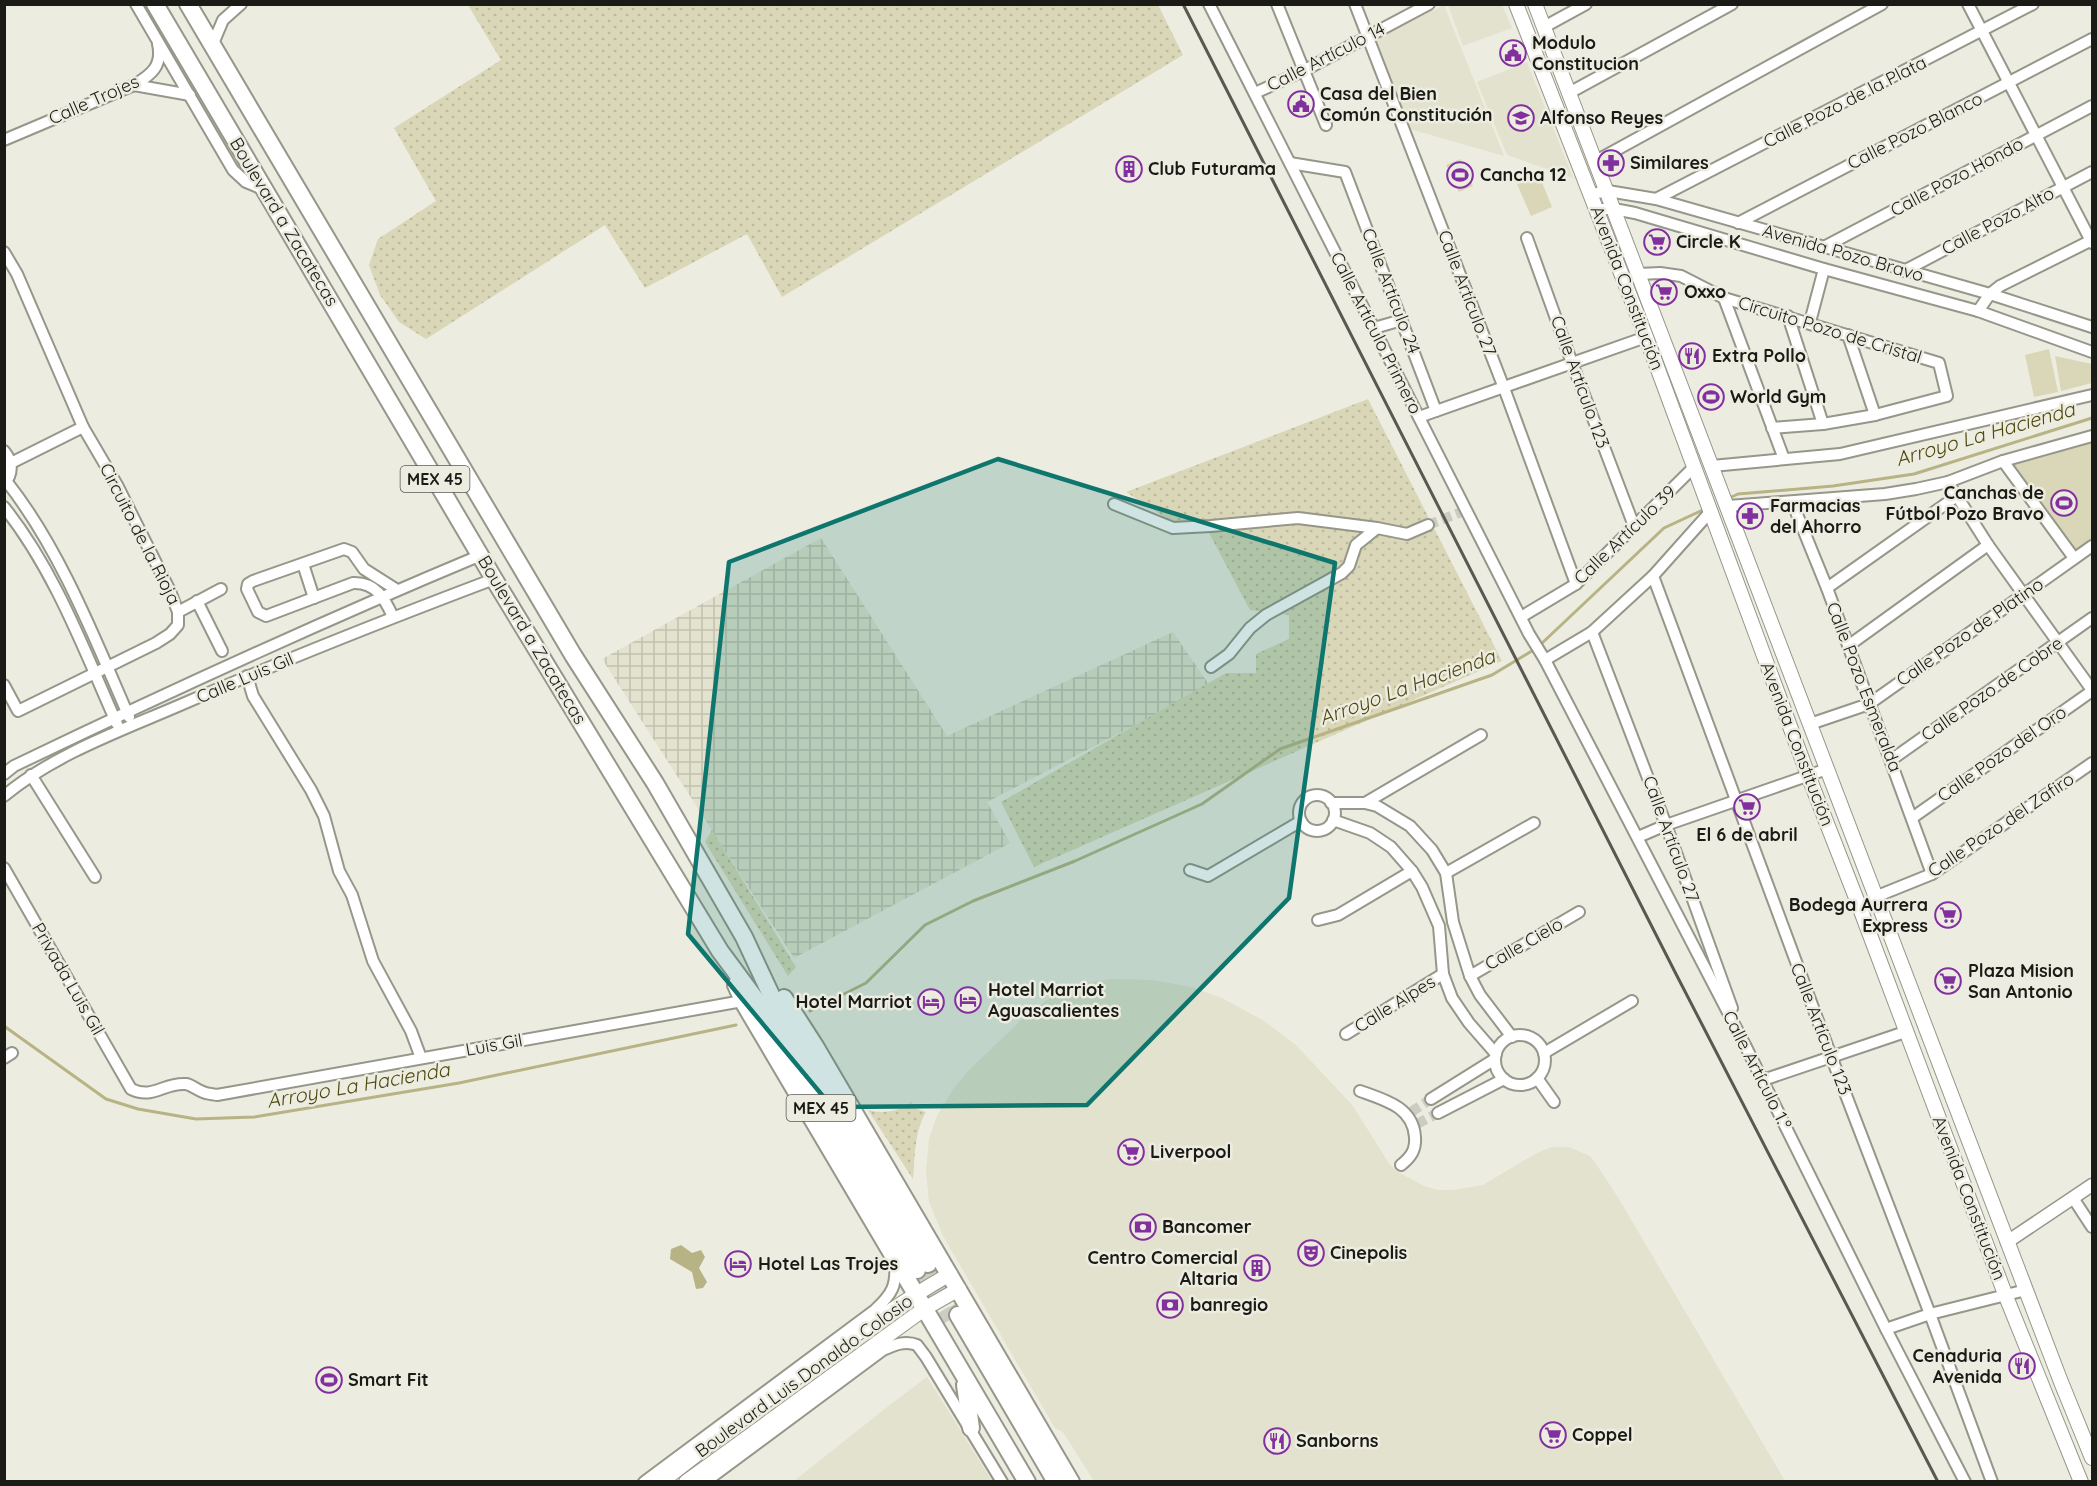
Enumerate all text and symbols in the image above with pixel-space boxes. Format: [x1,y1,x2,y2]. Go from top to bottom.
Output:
street label: Calle Artículo 14 [1263,17,1389,96]
place label: Modulo Constitucion [1532,31,1639,75]
public building icon: Modulo Constitucion [1498,38,1528,68]
street label: Calle Pozo de la Plata [1759,50,1930,153]
street label: Calle Trojes [45,69,143,130]
place label: Casa del Bien Común Constitución [1320,82,1492,126]
street label: Calle Pozo Blanco [1843,87,1986,175]
public building icon: Casa del Bien Común Constitución [1286,89,1316,119]
school or university icon: Alfonso Reyes [1506,103,1536,133]
place label: Alfonso Reyes [1540,106,1663,129]
street label: Calle Pozo Hondo [1886,132,2027,221]
street label: Boulevard a Zacatecas [225,133,344,310]
pharmacy icon: Similares [1596,148,1626,178]
place label: Similares [1630,151,1709,174]
building icon: Club Futurama [1114,154,1144,184]
place label: Club Futurama [1148,157,1276,180]
sports icon: Cancha 12 [1445,160,1475,190]
place label: Cancha 12 [1480,163,1567,186]
street label: Calle Pozo Alto [1938,181,2058,260]
street label: Avenida Constitución [1586,202,1669,373]
street label: Avenida Pozo Bravo [1760,219,1926,287]
street label: Calle Artículo 24 [1357,225,1426,357]
street label: Calle Artículo 27 [1433,227,1502,359]
supermarket icon: Circle K [1642,227,1672,257]
place label: Circle K [1676,230,1741,253]
street label: Calle Artículo Primero [1326,248,1427,418]
supermarket icon: Oxxo [1649,277,1679,307]
place label: Oxxo [1684,280,1726,303]
street label: Circuito Pozo de Cristal [1735,291,1925,368]
street label: Calle Artículo 123 [1546,312,1615,451]
restaurant icon: Extra Pollo [1677,341,1707,371]
place label: Extra Pollo [1712,344,1806,367]
sports icon: World Gym [1696,382,1726,412]
place label: World Gym [1730,385,1826,408]
water label: Arroyo La Hacienda [1892,395,2079,471]
street label: Circuito de la Rioja [95,459,186,608]
road number: MEX 45 [400,466,470,492]
street label: Calle Artículo 39 [1569,480,1681,589]
place label: Canchas de Fútbol Pozo Bravo [1886,481,2044,525]
sports icon: Canchas de Fútbol Pozo Bravo [2049,488,2079,518]
place label: Farmacias del Ahorro [1770,494,1862,538]
pharmacy icon: Farmacias del Ahorro [1735,501,1765,531]
street label: Boulevard a Zacatecas [473,551,592,728]
street label: Calle Pozo de Platino [1892,572,2048,691]
street label: Calle Pozo Esmeralda [1821,599,1907,775]
street label: Calle Pozo de Cobre [1916,631,2067,746]
water label: Arroyo La Hacienda [1316,642,1500,730]
street label: Calle Luis Gil [193,647,297,708]
street label: Avenida Constitución [1756,658,1839,829]
street label: Calle Pozo del Oro [1933,700,2071,807]
street label: Calle Pozo del Zafiro [1923,767,2078,882]
street label: Calle Artículo 27 [1638,773,1705,905]
supermarket icon: El 6 de abril [1732,792,1762,822]
place label: El 6 de abril [1696,823,1798,846]
place label: Bodega Aurrera Express [1789,893,1928,937]
supermarket icon: Bodega Aurrera Express [1933,900,1963,930]
street label: Calle Cielo [1481,912,1567,975]
street label: Privada Luis Gil [27,918,110,1039]
street label: Calle Artículo 123 [1786,959,1857,1098]
place label: Plaza Mision San Antonio [1968,959,2074,1003]
supermarket icon: Plaza Mision San Antonio [1933,966,1963,996]
street label: Calle Alpes [1350,970,1439,1037]
place label: Hotel Marriot Aguascalientes [988,978,1119,1022]
hotel icon: Hotel Marriot Aguascalientes [953,985,983,1015]
hotel icon: Hotel Marriot [916,987,946,1017]
place label: Hotel Marriot [796,990,912,1013]
street label: Calle Artículo 1.º [1718,1007,1797,1133]
street label: Luis Gil [464,1028,524,1061]
water label: Arroyo La Hacienda [265,1056,453,1113]
road number: MEX 45 [786,1095,856,1121]
street label: Avenida Constitución [1928,1112,2011,1283]
supermarket icon: Liverpool [1116,1137,1146,1167]
place label: Liverpool [1150,1140,1231,1163]
bank icon: Bancomer [1128,1212,1158,1242]
place label: Bancomer [1162,1215,1252,1238]
theatre icon: Cinepolis [1296,1238,1326,1268]
place label: Cinepolis [1330,1241,1408,1264]
place label: Centro Comercial Altaria [1087,1246,1238,1290]
hotel icon: Hotel Las Trojes [723,1249,753,1279]
place label: Hotel Las Trojes [758,1252,899,1275]
building icon: Centro Comercial Altaria [1242,1253,1272,1283]
street label: Boulevard Luis Donaldo Colosio [690,1289,917,1462]
bank icon: banregio [1155,1290,1185,1320]
place label: banregio [1190,1293,1268,1316]
place label: Cenaduria Avenida [1913,1344,2002,1388]
restaurant icon: Cenaduria Avenida [2007,1351,2037,1381]
sports icon: Smart Fit [314,1365,344,1395]
place label: Smart Fit [348,1368,429,1391]
supermarket icon: Coppel [1538,1420,1568,1450]
place label: Coppel [1572,1423,1633,1446]
restaurant icon: Sanborns [1262,1426,1292,1456]
place label: Sanborns [1296,1429,1379,1452]

